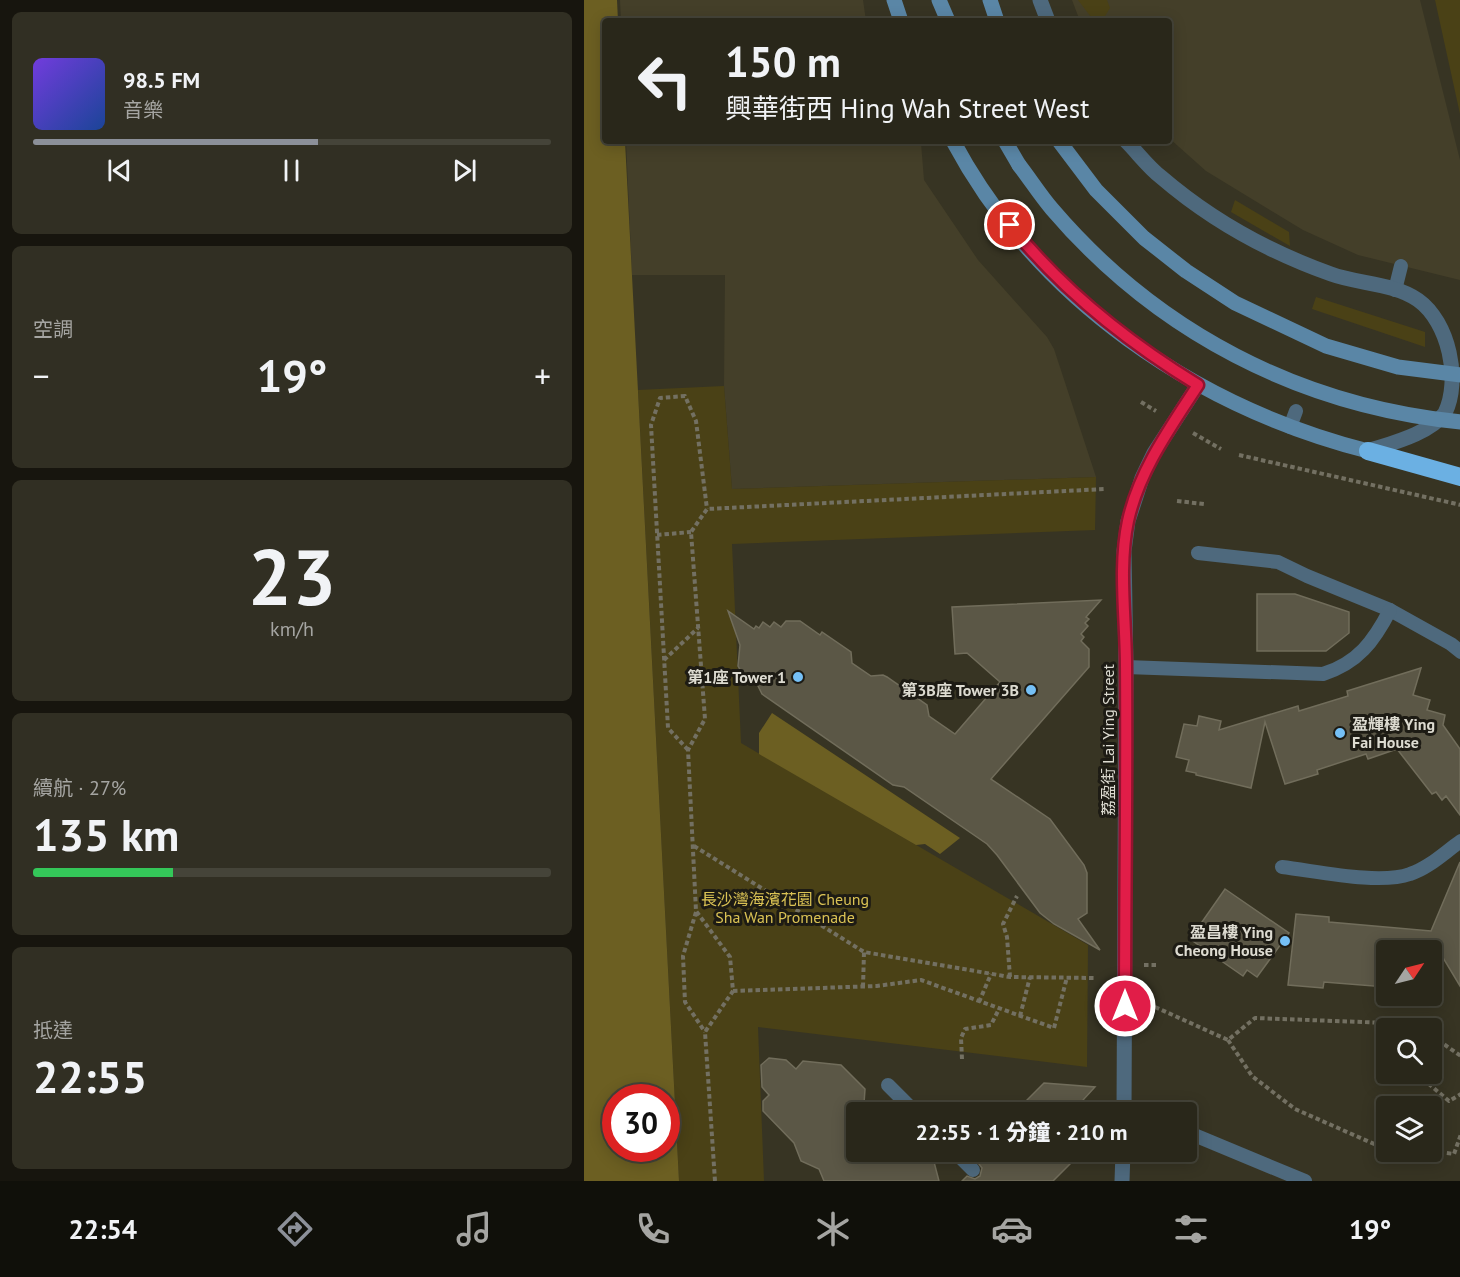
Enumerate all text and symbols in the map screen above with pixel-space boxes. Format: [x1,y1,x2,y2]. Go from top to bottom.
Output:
text: 150 m [725,34,841,89]
icon: left [626,42,704,120]
text: 98.5 FM [123,66,200,94]
text: 興華街西 Hing Wah Street West [725,91,1089,125]
text: 音樂 [123,97,163,123]
icon: previous [103,154,136,187]
icon: pause [275,154,308,187]
icon: next [448,154,481,187]
pin [984,199,1035,250]
icon: arrive [993,208,1026,241]
text: 空調 [33,316,73,342]
text: 19° [257,346,327,404]
text: − [33,354,50,397]
text: + [534,354,551,397]
text: 23 [248,526,336,627]
text: km/h [270,616,314,642]
street label: 荔盈街 Lai Ying Street [1098,663,1118,816]
place label: 第1座 Tower 1 [687,667,786,687]
marker: 第1座 Tower 1 [791,670,805,684]
place label: 第3B座 Tower 3B [901,680,1019,700]
marker: 第3B座 Tower 3B [1024,683,1038,697]
place label: 盈輝樓 Ying Fai House [1352,714,1435,752]
marker: 盈輝樓 Ying Fai House [1333,726,1347,740]
text: 續航 · 27% [33,775,126,801]
text: 135 km [33,805,179,863]
park label: 長沙灣海濱花園 Cheung Sha Wan Promenade [701,889,869,927]
place label: 盈昌樓 Ying Cheong House [1175,922,1273,960]
marker: 盈昌樓 Ying Cheong House [1278,934,1292,948]
north arrow [1376,940,1442,1006]
map controls [1376,940,1442,1162]
position arrow [1093,974,1157,1038]
text: 抵達 [33,1017,73,1043]
button: search [1376,1018,1442,1084]
text: 22:55 [33,1047,147,1105]
speed limit sign: 30 [602,1084,680,1162]
button: layers [1376,1096,1442,1162]
text: 22:55 · 1 分鐘 · 210 m [916,1118,1127,1146]
icon: directions [274,1208,316,1250]
icon: music [453,1208,495,1250]
icon: phone [632,1208,674,1250]
icon: climate [812,1208,854,1250]
icon: car [991,1208,1033,1250]
icon: filters [1170,1208,1212,1250]
text: 22:54 [69,1212,137,1246]
text: 19° [1349,1212,1391,1246]

